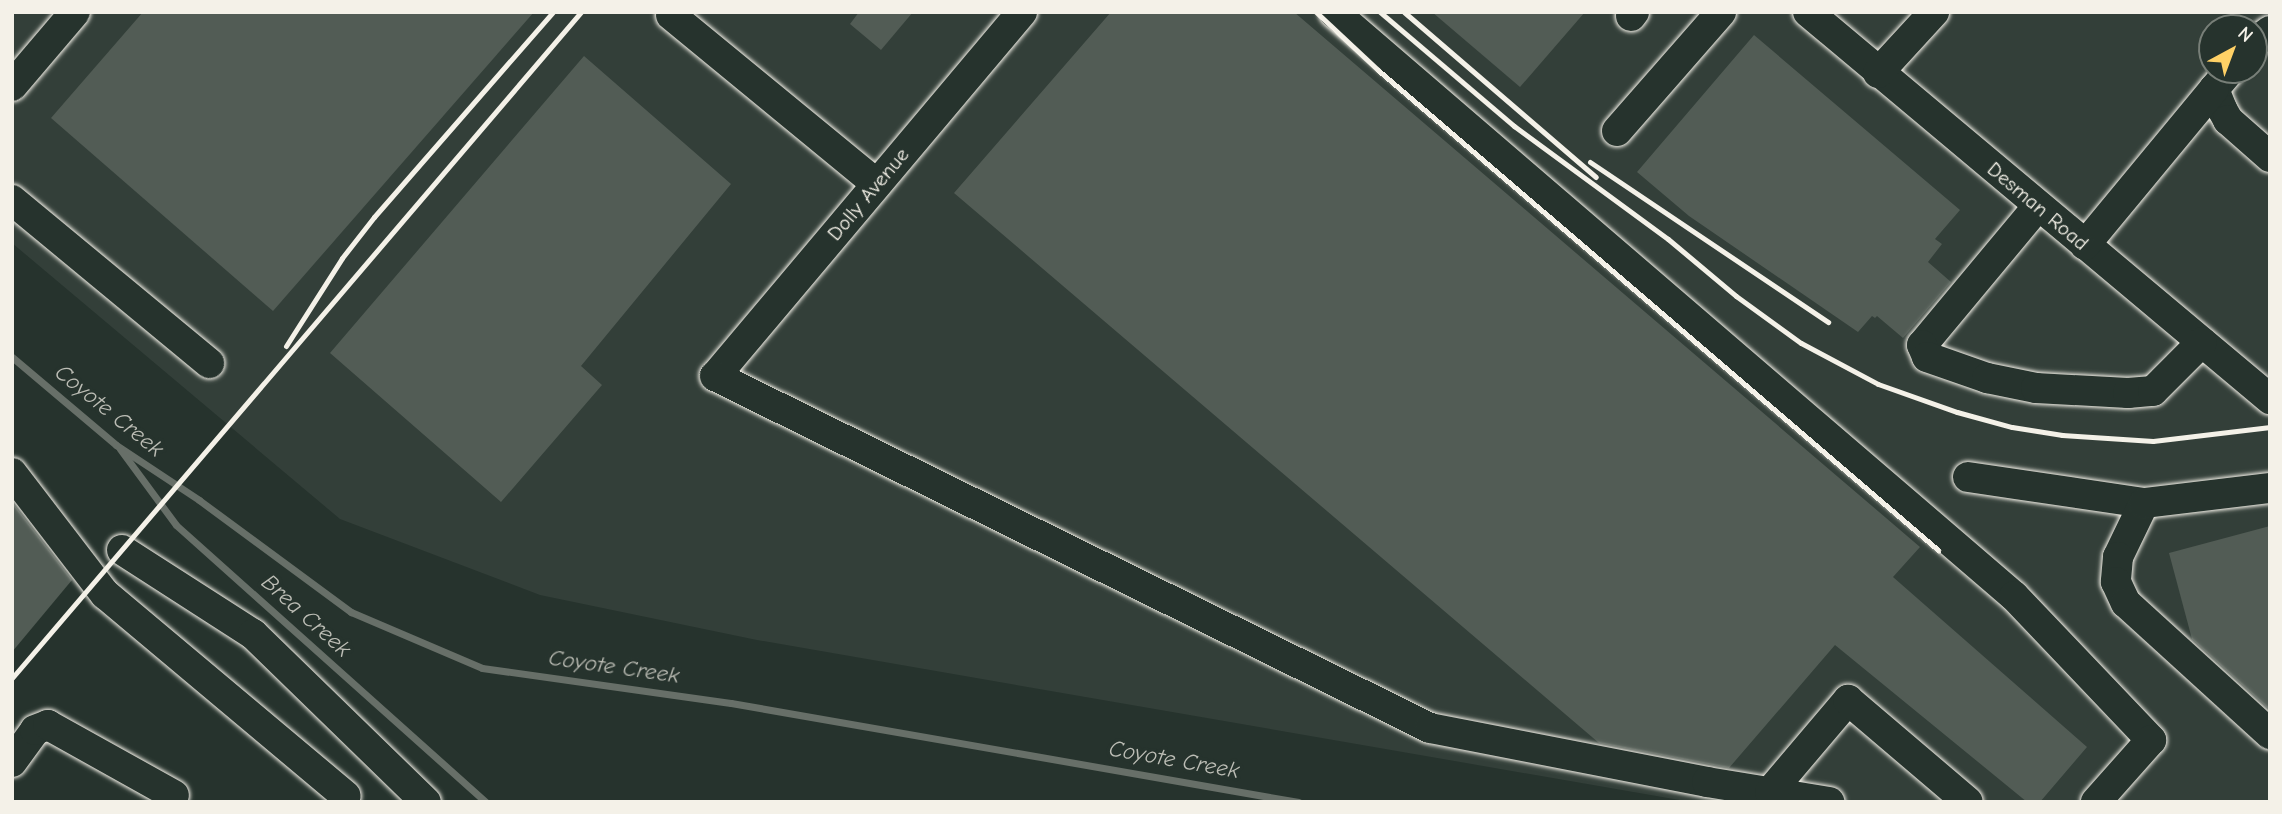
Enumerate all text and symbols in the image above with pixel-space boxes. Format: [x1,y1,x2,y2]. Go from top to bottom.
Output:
north arrow [2198,14,2268,84]
text: N [2234,22,2257,47]
street label: Dolly Avenue [822,142,914,246]
street label: Desman Road [1982,156,2094,256]
water label: Coyote Creek [49,359,169,463]
water label: Brea Creek [256,569,356,663]
water label: Coyote Creek [547,644,681,690]
water label: Coyote Creek [1107,735,1241,785]

